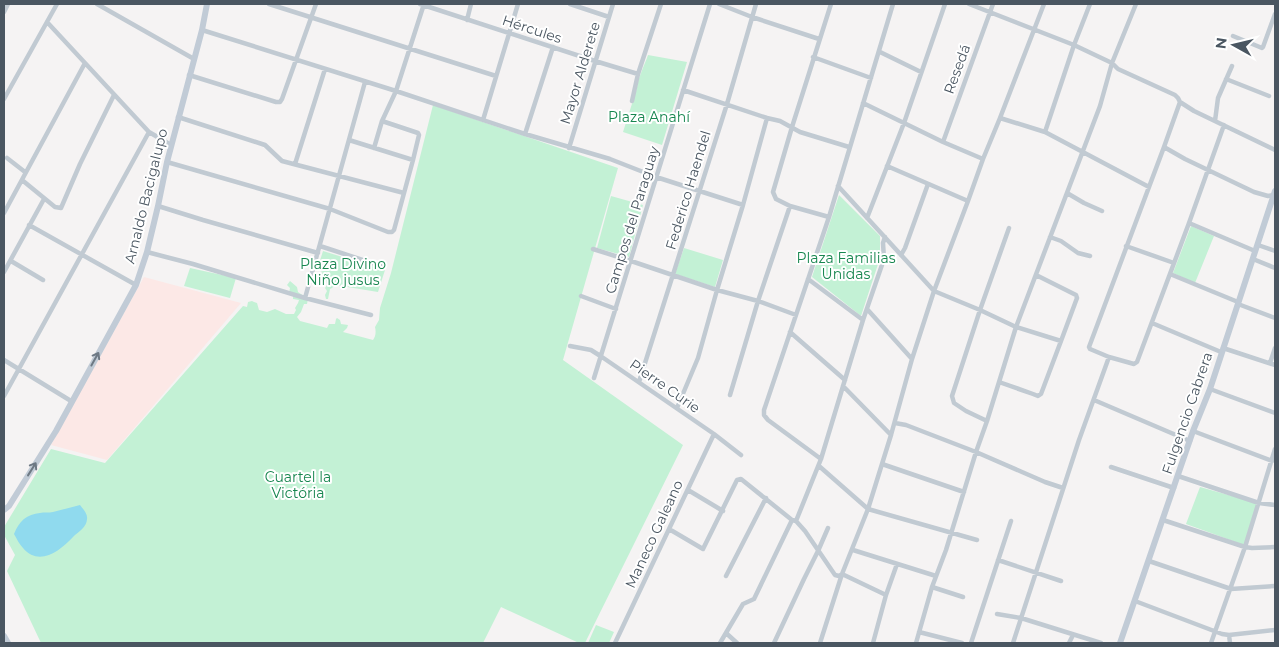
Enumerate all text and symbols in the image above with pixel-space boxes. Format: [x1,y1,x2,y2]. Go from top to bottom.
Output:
street label: Hércules [500,11,564,47]
street label: Mayor Alderete [556,20,604,126]
north arrow [1209,20,1259,70]
text: N [1211,36,1231,50]
street label: Resedá [940,42,974,96]
park label: Plaza Anahí [608,108,691,126]
street label: Arnaldo Bacigalupo [120,126,172,265]
street label: Federico Haendel [661,128,715,252]
street label: Campos del Paraguay [601,144,663,296]
park label: Plaza Familias Unidas [796,249,896,283]
park label: Plaza Divino Niño jusus [300,255,386,289]
street label: Fulgencio Cabrera [1158,350,1216,476]
one-way arrow [91,352,100,367]
street label: Pierre Curie [626,355,704,417]
one-way arrow [27,462,38,476]
park label: Cuartel la Victória [265,468,331,502]
street label: Maneco Galeano [621,477,687,591]

